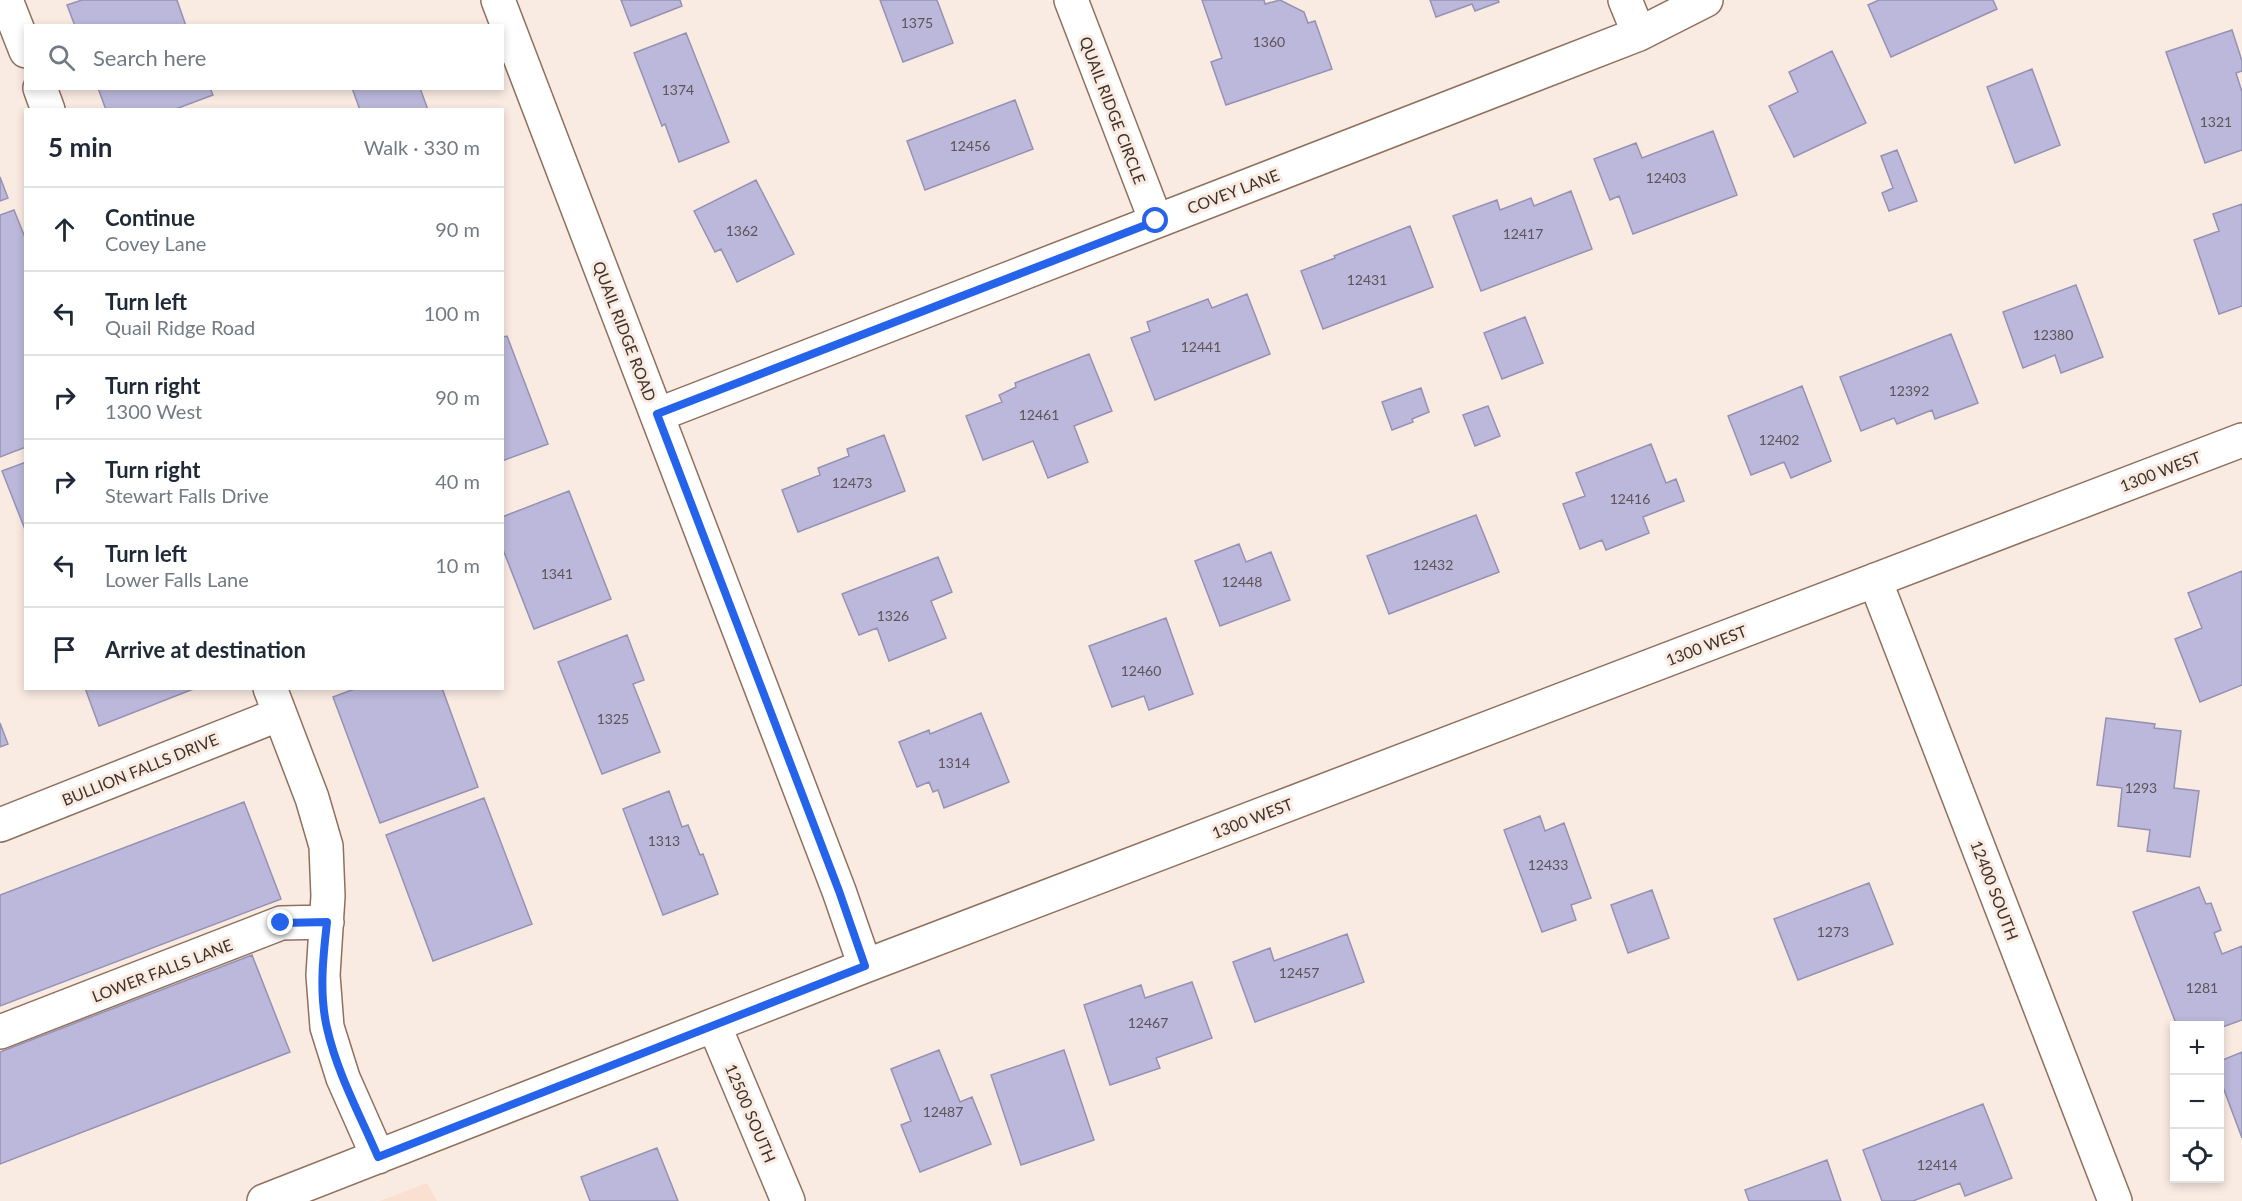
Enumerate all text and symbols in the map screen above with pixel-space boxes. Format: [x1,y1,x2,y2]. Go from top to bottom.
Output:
house number: 1375 [901,14,933,31]
search box [24,24,504,90]
house number: 1360 [1253,33,1285,50]
street label: QUAIL RIDGE CIRCLE [1076,34,1150,186]
icon: search [45,41,78,74]
text: Search here [93,44,206,71]
house number: 1374 [662,81,694,98]
house number: 1321 [2200,113,2232,130]
text: 5 min [48,131,112,163]
text: Walk · 330 m [364,135,480,159]
house number: 12456 [950,137,990,154]
street label: COVEY LANE [1184,165,1282,217]
house number: 12403 [1646,169,1686,186]
text: Continue [105,204,195,231]
route start [1142,207,1168,233]
icon: ahead [48,213,81,246]
text: 90 m [435,217,480,241]
house number: 1362 [726,222,758,239]
house number: 12417 [1503,225,1543,242]
text: Covey Lane [105,231,206,255]
street label: QUAIL RIDGE ROAD [590,258,660,404]
house number: 12431 [1347,271,1387,288]
text: Turn left [105,288,187,315]
icon: left [48,297,81,330]
text: 100 m [424,301,480,325]
text: Quail Ridge Road [105,315,255,339]
house number: 12380 [2033,326,2073,343]
house number: 12441 [1181,338,1221,355]
text: Turn right [105,372,200,399]
icon: right [48,381,81,414]
house number: 12392 [1889,382,1929,399]
text: 90 m [435,385,480,409]
text: 1300 West [105,399,202,423]
house number: 12461 [1019,406,1059,423]
house number: 12402 [1759,431,1799,448]
street label: 1300 WEST [2117,447,2204,495]
text: Turn right [105,456,200,483]
icon: right [48,465,81,498]
text: 40 m [435,469,480,493]
house number: 12473 [832,474,872,491]
text: Stewart Falls Drive [105,483,269,507]
house number: 12416 [1610,490,1650,507]
text: Turn left [105,540,187,567]
icon: left [48,549,81,582]
text: 10 m [435,553,480,577]
house number: 12432 [1413,556,1453,573]
house number: 1341 [541,565,573,582]
text: Lower Falls Lane [105,567,249,591]
house number: 12448 [1222,573,1262,590]
house number: 1326 [877,607,909,624]
street label: 1300 WEST [1663,621,1750,669]
icon: arrive [48,633,81,666]
text: Arrive at destination [105,636,306,663]
house number: 12460 [1121,662,1161,679]
house number: 1325 [597,710,629,727]
street label: BULLION FALLS DRIVE [59,729,221,809]
house number: 1314 [938,754,970,771]
house number: 1293 [2125,779,2157,796]
street label: 1300 WEST [1209,794,1296,842]
house number: 1313 [648,832,680,849]
street label: 12400 SOUTH [1967,837,2023,943]
house number: 12433 [1528,856,1568,873]
route end [267,909,293,935]
house number: 1273 [1817,923,1849,940]
street label: LOWER FALLS LANE [89,934,235,1006]
house number: 12457 [1279,964,1319,981]
house number: 1281 [2186,979,2218,996]
house number: 12467 [1128,1014,1168,1031]
map controls [2170,1021,2224,1183]
button: + [2170,1021,2224,1075]
street label: 12500 SOUTH [722,1061,780,1165]
button: − [2170,1075,2224,1129]
house number: 12487 [923,1103,963,1120]
button: locate [2170,1129,2224,1183]
house number: 12414 [1917,1156,1957,1173]

